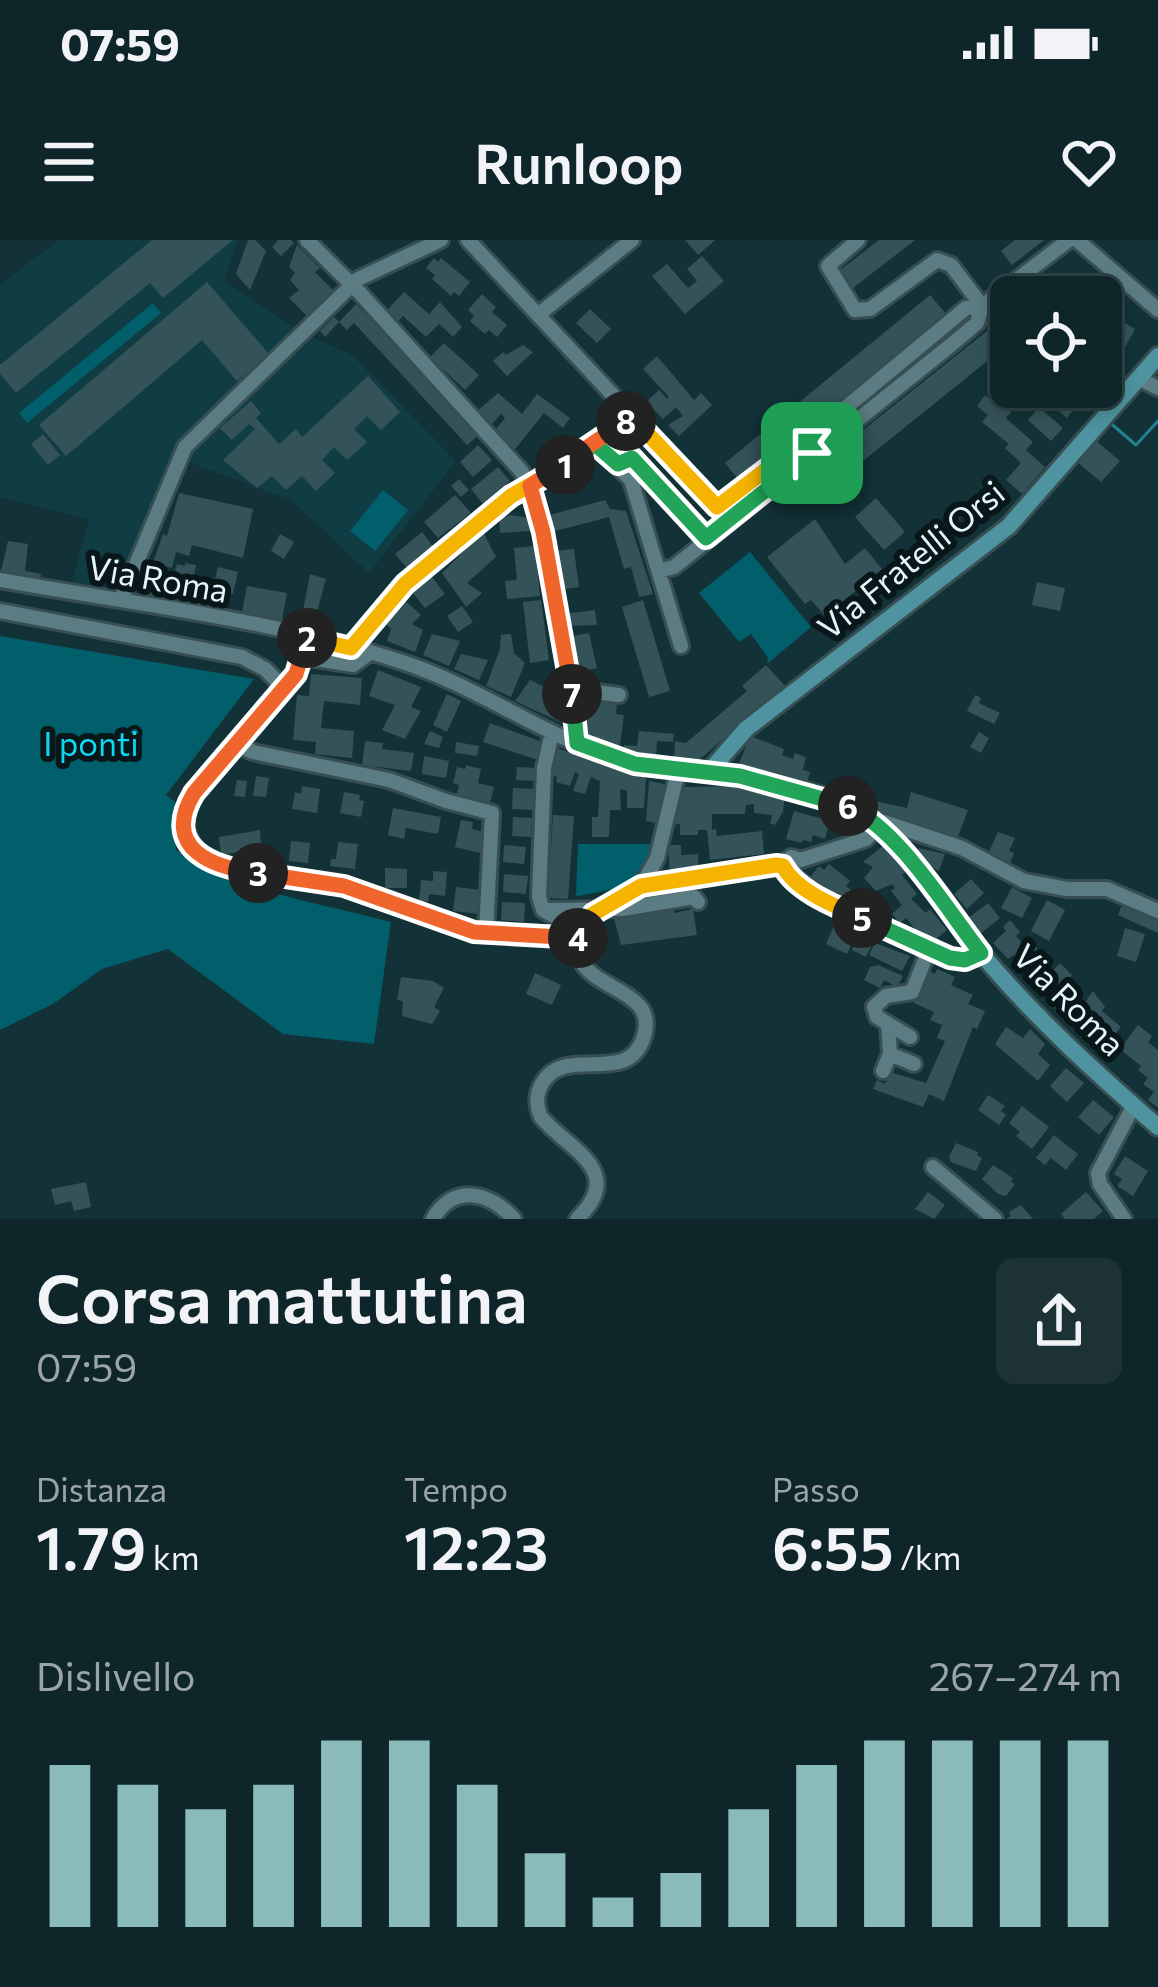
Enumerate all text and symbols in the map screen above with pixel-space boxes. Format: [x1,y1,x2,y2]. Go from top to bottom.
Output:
text: 07:59 [60,15,180,70]
icon: menu [36,129,102,195]
text: Runloop [474,129,684,195]
icon: heart [1056,129,1122,195]
map controls [990,276,1122,408]
button: locate [990,276,1122,408]
pin: 8 [596,391,656,451]
text: 8 [616,400,636,441]
pin [761,402,863,504]
icon: arrive [779,420,845,486]
pin: 1 [535,435,595,495]
text: 1 [558,444,572,485]
street label: Via Fratelli Orsi [808,471,1012,647]
street label: Via Roma [85,545,232,610]
pin: 2 [277,608,337,668]
text: 2 [298,617,316,658]
pin: 7 [542,664,602,724]
text: 7 [563,673,581,714]
park label: I ponti [43,722,139,763]
pin: 6 [818,776,878,836]
text: 6 [838,785,858,826]
pin: 3 [228,843,288,903]
text: 3 [248,852,268,893]
pin: 5 [832,888,892,948]
text: 5 [852,897,872,938]
pin: 4 [548,908,608,968]
text: 4 [568,917,588,958]
street label: Via Roma [1006,934,1135,1063]
text: Corsa mattutina [36,1256,528,1337]
button: share [996,1258,1122,1384]
text: 07:59 [36,1342,137,1390]
text: Distanza [36,1468,167,1509]
text: Tempo [404,1468,508,1509]
text: Passo [772,1468,860,1509]
text: 1.79 [36,1509,146,1582]
text: 12:23 [404,1509,548,1582]
text: 6:55 [772,1509,894,1582]
text: km [146,1536,199,1577]
text: /km [894,1536,961,1577]
text: Dislivello [36,1651,195,1699]
text: 267–274 m [929,1651,1122,1699]

